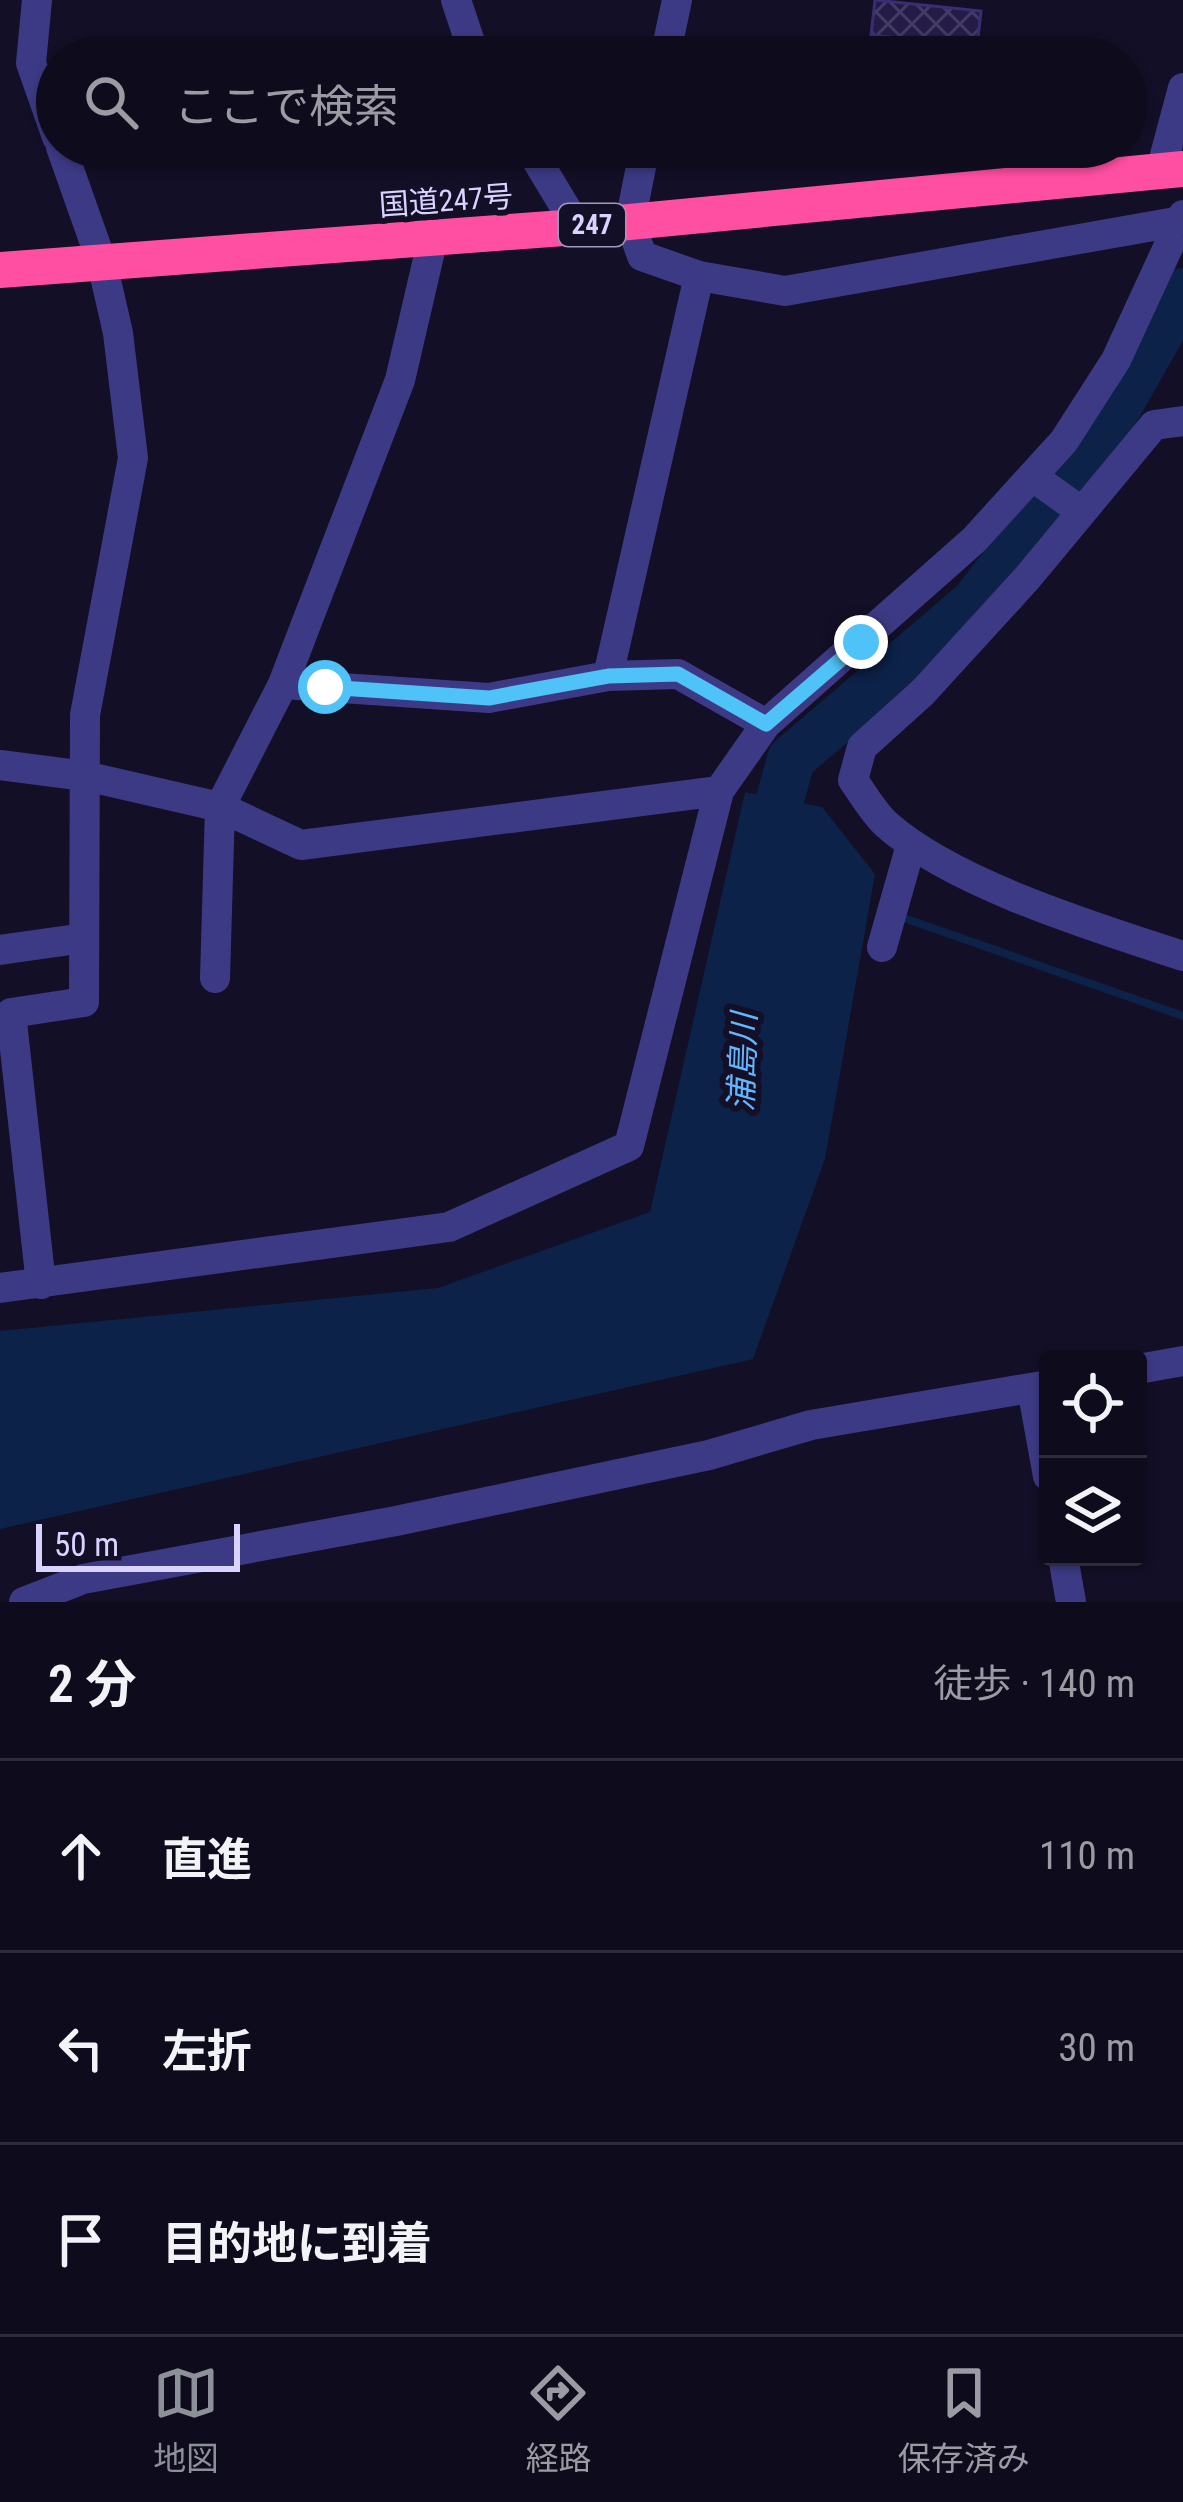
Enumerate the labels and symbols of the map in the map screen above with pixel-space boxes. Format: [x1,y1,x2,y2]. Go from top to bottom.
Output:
street label: 国道247号 [378,178,514,223]
road number: 247 [559,204,625,246]
route end [834,615,888,669]
route start [298,660,352,714]
water label: 浦島川 [721,1009,764,1112]
scale bar [36,1518,240,1571]

